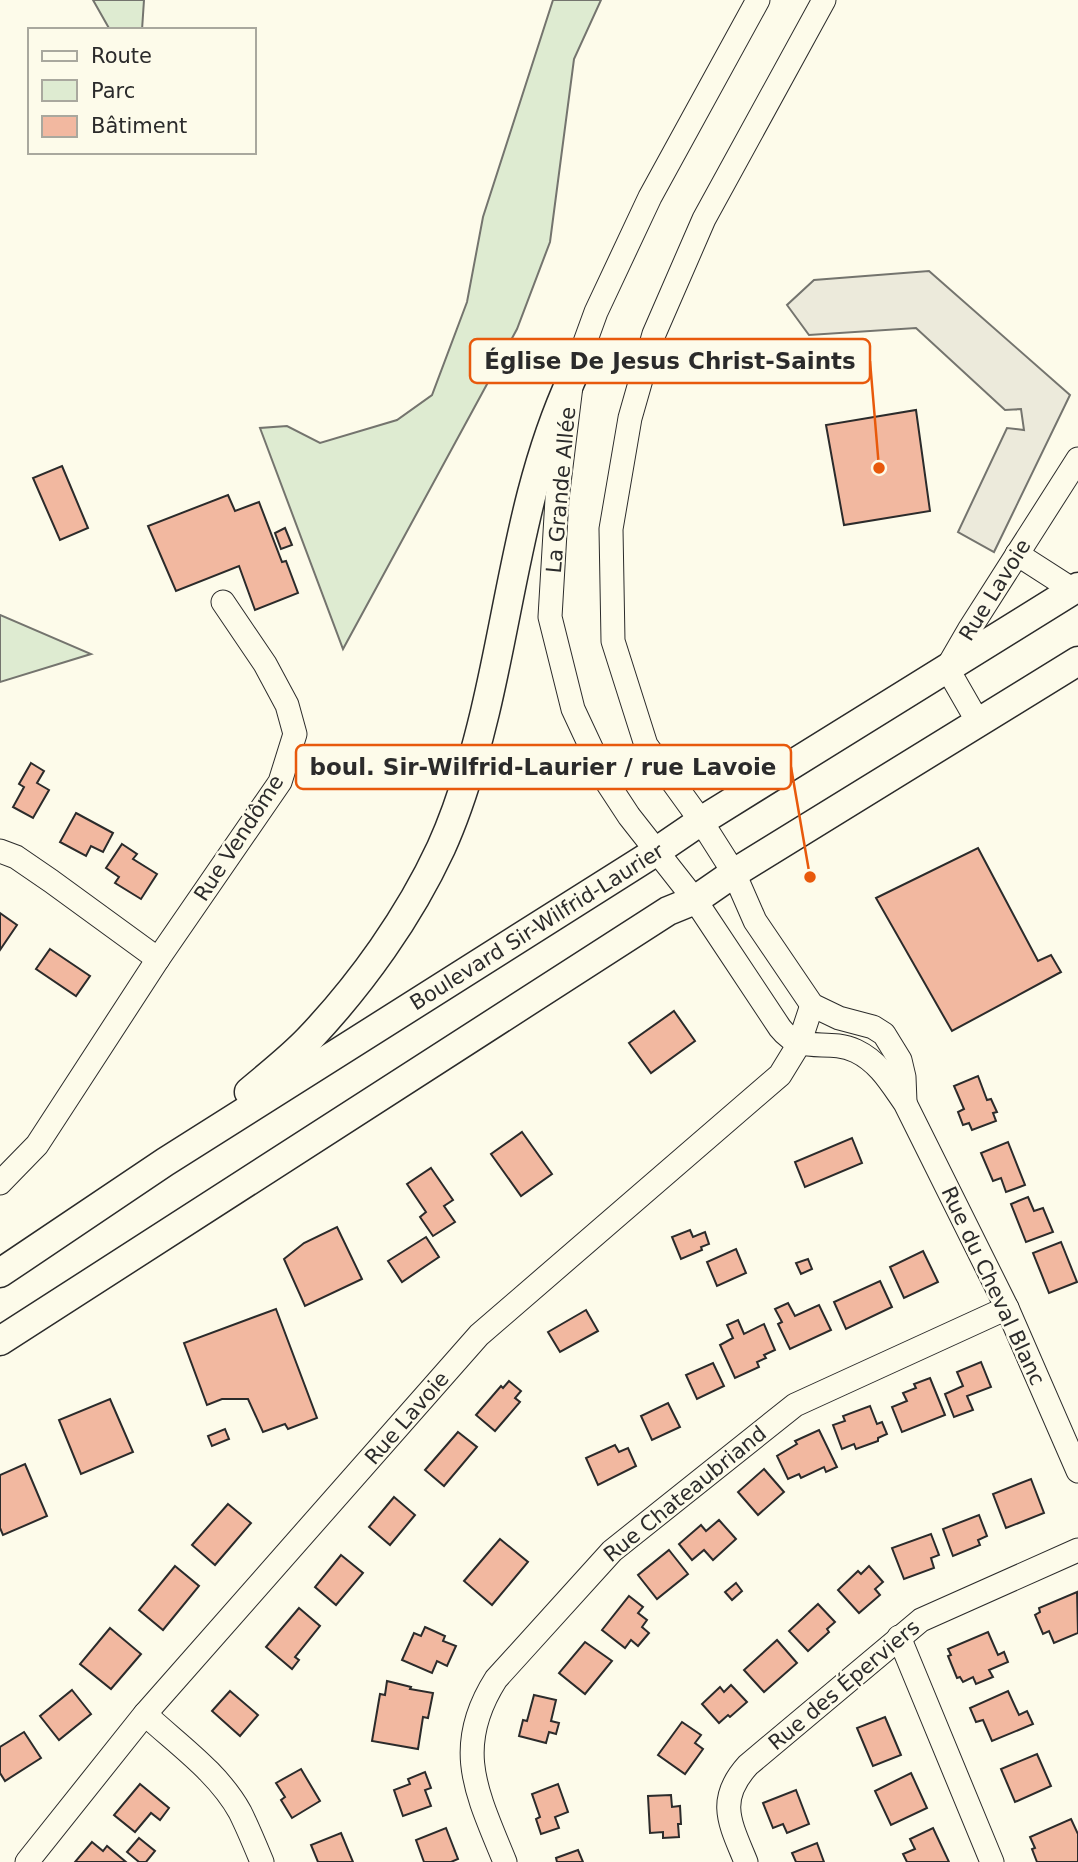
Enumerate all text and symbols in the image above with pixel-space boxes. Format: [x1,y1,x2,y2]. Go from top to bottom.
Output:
legend [28,28,256,154]
text: Route [91,44,152,68]
text: Parc [91,79,135,103]
text: Bâtiment [91,114,187,138]
callout: Église De Jesus Christ-Saints [470,339,870,383]
text: Église De Jesus Christ-Saints [484,347,856,374]
street label: La Grande Allée [542,406,580,574]
street label: Rue Lavoie [954,535,1036,645]
callout: boul. Sir-Wilfrid-Laurier / rue Lavoie [296,745,791,789]
text: boul. Sir-Wilfrid-Laurier / rue Lavoie [310,754,776,780]
street label: Rue Vendôme [189,771,289,905]
street label: Boulevard Sir-Wilfrid-Laurier [406,839,669,1015]
street label: Rue du Cheval Blanc [936,1183,1050,1389]
street label: Rue Lavoie [360,1367,454,1469]
street label: Rue Chateaubriand [599,1421,771,1567]
street label: Rue des Éperviers [763,1614,924,1755]

